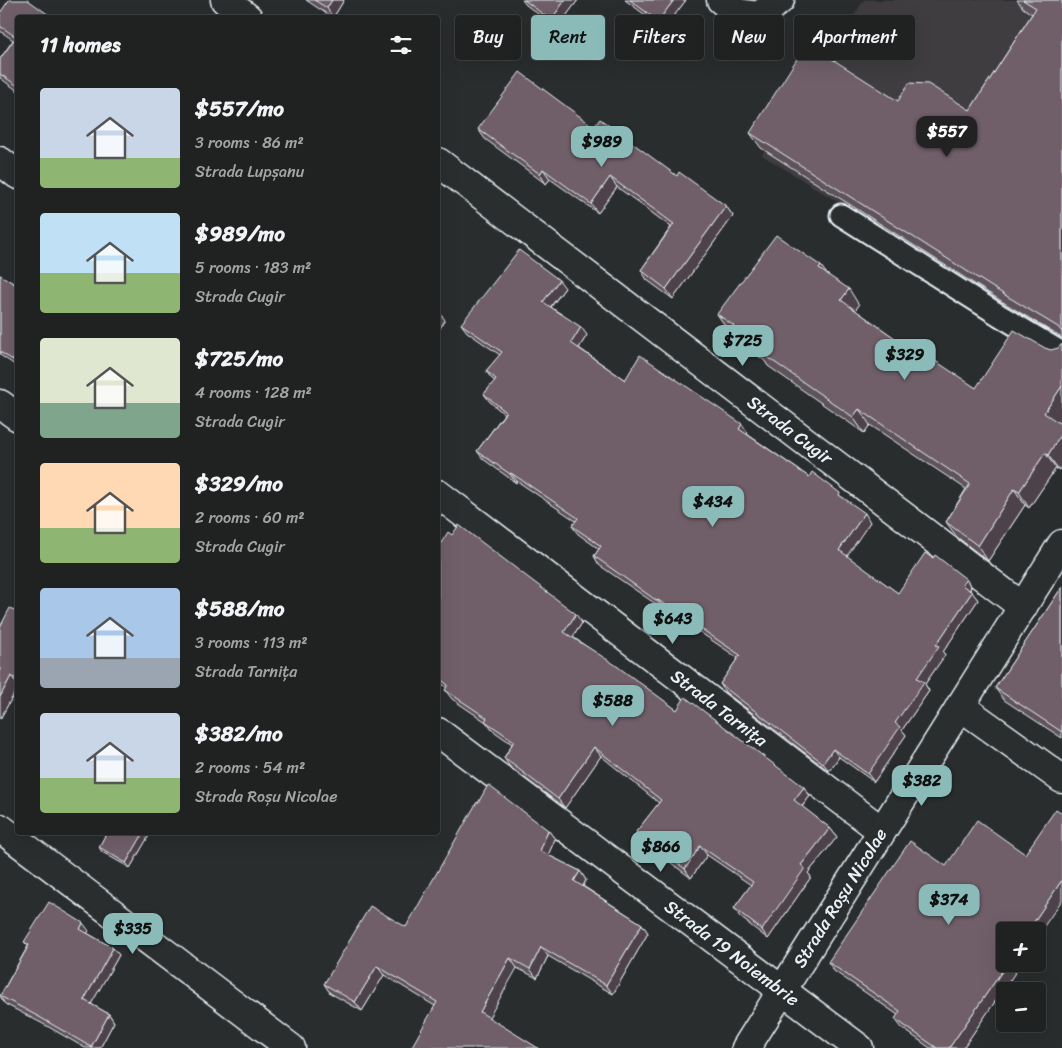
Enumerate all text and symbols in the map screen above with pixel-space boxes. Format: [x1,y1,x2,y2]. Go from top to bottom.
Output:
chip: Buy [455,15,521,60]
chip: Rent [531,15,605,60]
chip: Filters [615,15,704,60]
chip: New [714,15,784,60]
chip: Apartment [794,15,915,60]
text: 11 homes [40,26,121,64]
icon: filters [387,31,415,59]
text: $557/mo [195,90,284,128]
icon: home [80,108,140,168]
pin: $557 [917,116,977,158]
text: $557 [927,117,967,146]
pin: $989 [572,126,632,168]
text: $989 [582,127,622,156]
text: 3 rooms · 86 m² [195,128,304,157]
text: Strada Lupșanu [195,157,304,186]
text: $989/mo [195,215,285,253]
icon: home [80,233,140,293]
text: 5 rooms · 183 m² [195,253,311,282]
text: Strada Cugir [195,282,285,311]
pin: $725 [713,324,773,367]
text: $725 [724,326,762,355]
pin: $329 [875,338,935,381]
text: $725/mo [195,340,283,378]
text: $329 [886,340,924,369]
icon: home [80,358,140,418]
text: 4 rooms · 128 m² [195,378,312,407]
street label: Strada Cugir [740,387,841,474]
text: Strada Cugir [195,407,285,436]
text: $329/mo [195,465,283,503]
icon: home [80,483,140,543]
pin: $434 [683,486,743,528]
text: $434 [693,487,733,516]
text: 2 rooms · 60 m² [195,503,305,532]
text: Strada Cugir [195,532,285,561]
text: $588/mo [195,590,285,628]
pin: $643 [643,602,703,645]
text: $643 [654,604,692,633]
icon: home [80,608,140,668]
text: 3 rooms · 113 m² [195,628,307,657]
text: Strada Tarnița [195,657,297,686]
street label: Strada Tarnița [663,661,775,756]
pin: $588 [583,684,643,727]
text: $588 [593,686,633,715]
text: $382/mo [195,715,283,753]
icon: home [80,733,140,793]
text: 2 rooms · 54 m² [195,753,305,782]
pin: $382 [892,764,952,807]
text: $382 [903,766,941,795]
text: Strada Roșu Nicolae [195,782,337,811]
street label: Strada Roșu Nicolae [784,822,896,974]
pin: $866 [631,830,691,873]
text: $866 [642,832,680,861]
pin: $374 [919,884,979,926]
text: $374 [930,885,968,914]
street label: Strada 19 Noiembrie [657,891,807,1015]
pin: $335 [103,912,163,955]
text: $335 [114,914,152,943]
map controls [996,922,1046,1032]
button: + [996,922,1046,972]
button: − [996,982,1046,1032]

